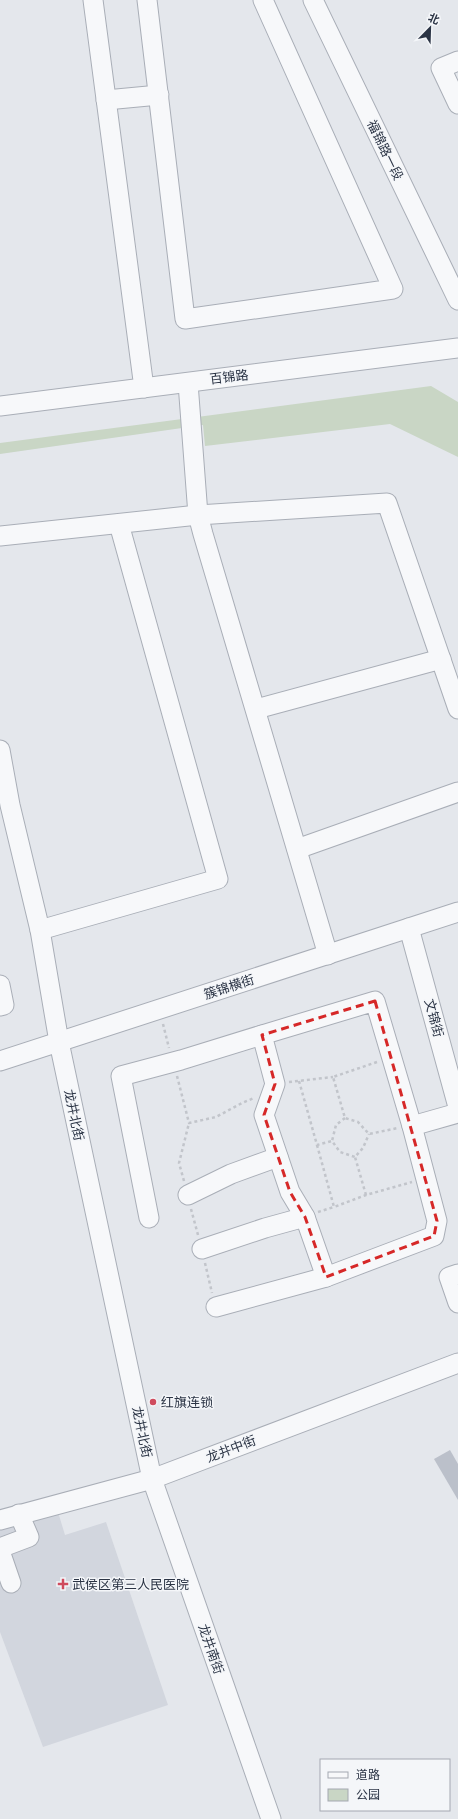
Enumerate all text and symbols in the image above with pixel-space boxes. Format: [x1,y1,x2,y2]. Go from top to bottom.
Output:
north arrow [410,8,450,48]
text: 北 [426,10,442,27]
street label: 福锦路一段 [363,117,407,183]
street label: 百锦路 [209,366,249,388]
street label: 簇锦横街 [202,971,256,1003]
street label: 文锦街 [421,997,447,1039]
street label: 龙井北街 [60,1088,88,1142]
place label: 红旗连锁 [161,1394,213,1411]
marker: 红旗连锁 [148,1397,158,1407]
street label: 龙井北街 [128,1405,156,1459]
street label: 龙井中街 [204,1432,258,1466]
place label: 武侯区第三人民医院 [72,1576,189,1593]
marker: 武侯区第三人民医院 [57,1578,69,1590]
street label: 龙井南街 [194,1622,228,1676]
legend [320,1759,450,1811]
text: 道路 [356,1767,380,1782]
text: 公园 [356,1787,380,1802]

